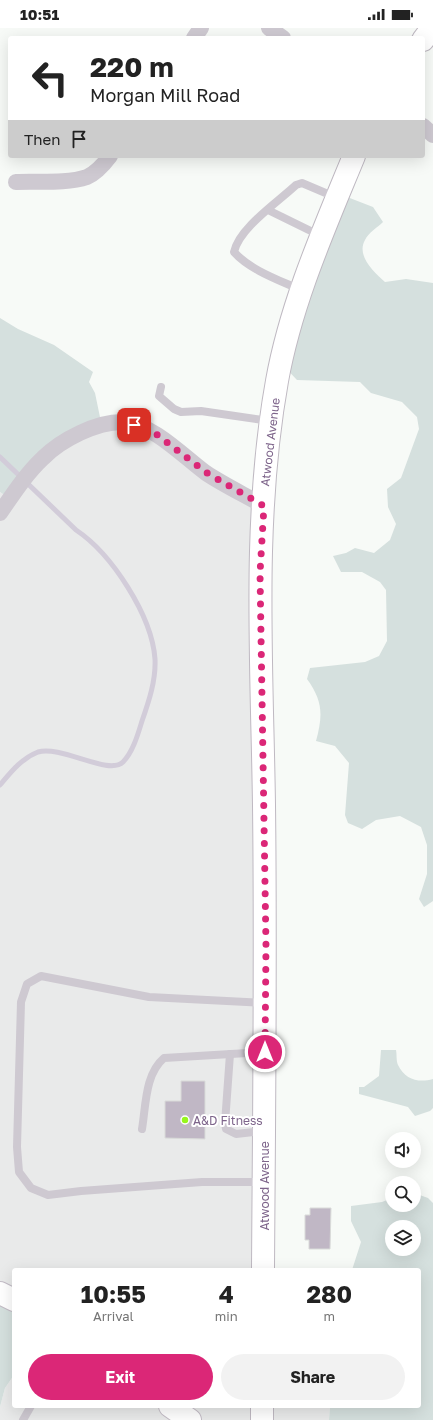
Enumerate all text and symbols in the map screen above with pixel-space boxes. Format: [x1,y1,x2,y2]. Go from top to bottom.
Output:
text: 10:51 [20,5,59,23]
text: 220 m [90,50,174,83]
icon: left [24,52,76,104]
text: Morgan Mill Road [90,84,240,106]
icon: arrive [68,128,90,150]
text: Then [24,130,60,148]
street label: Atwood Avenue [257,397,283,487]
pin [117,408,151,442]
icon: arrive [123,414,145,436]
position arrow [244,1031,286,1073]
place label: A&D Fitness [193,1113,263,1128]
marker: A&D Fitness [180,1115,190,1125]
map controls [385,1132,421,1256]
button: sound [385,1132,421,1168]
street label: Atwood Avenue [257,1141,272,1231]
button: search [385,1176,421,1212]
button: layers [385,1220,421,1256]
text: 10:55 [81,1279,146,1308]
text: 4 [219,1279,234,1308]
text: 280 [306,1279,352,1308]
text: Arrival [93,1308,134,1324]
text: min [215,1308,238,1324]
text: m [324,1308,335,1324]
button: Exit [28,1354,213,1400]
button: Share [221,1354,405,1400]

